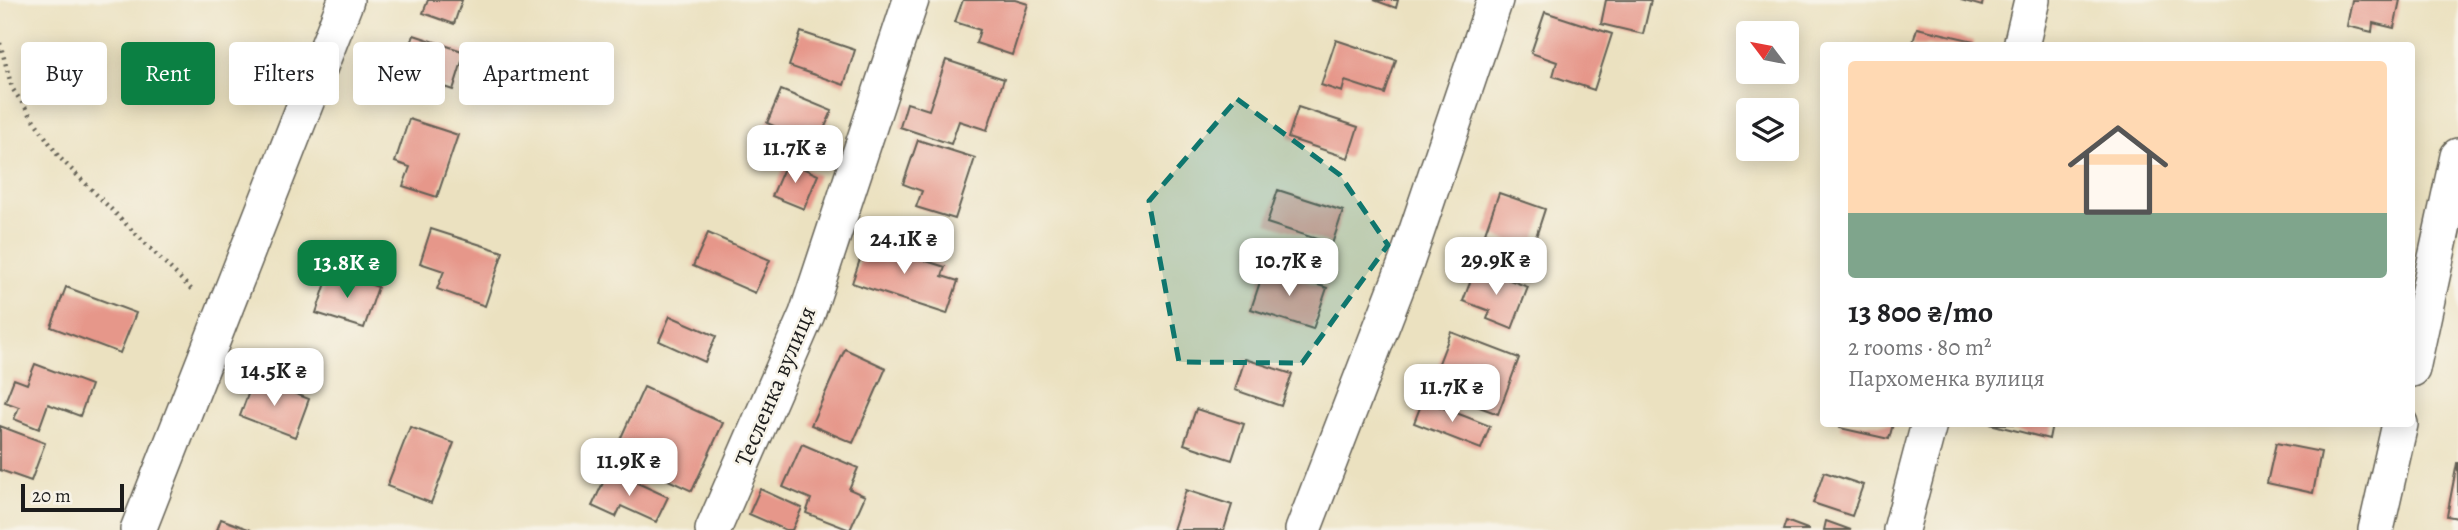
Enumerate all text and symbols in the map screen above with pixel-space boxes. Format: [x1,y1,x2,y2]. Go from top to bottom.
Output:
north arrow [1736,21,1799,84]
map controls [1736,21,1799,161]
chip: Buy [21,42,107,105]
chip: Rent [121,42,215,105]
chip: Filters [229,42,339,105]
chip: New [353,42,445,105]
chip: Apartment [459,42,614,105]
button: layers [1736,98,1799,161]
icon: home [2055,107,2181,233]
pin: 11.7K ₴ [730,125,860,185]
text: 11.7K ₴ [763,132,827,163]
pin: 24.1K ₴ [839,216,969,276]
text: 24.1K ₴ [870,223,938,254]
pin: 10.7K ₴ [1224,238,1354,298]
pin: 29.9K ₴ [1431,238,1561,297]
pin: 13.8K ₴ [282,240,412,300]
text: 29.9K ₴ [1461,244,1531,275]
text: 10.7K ₴ [1255,245,1323,276]
text: 13.8K ₴ [314,247,380,278]
text: 13 800 ₴/mo [1848,292,1993,332]
street label: Тесленка вулиця [727,301,823,471]
text: 2 rooms · 80 m² [1848,332,1992,363]
pin: 14.5K ₴ [209,348,339,408]
text: 14.5K ₴ [241,355,307,386]
text: Пархоменка вулиця [1848,363,2045,394]
pin: 11.7K ₴ [1387,364,1517,424]
text: 11.7K ₴ [1420,371,1484,402]
pin: 11.9K ₴ [564,438,694,498]
text: 11.9K ₴ [597,445,661,476]
scale bar [21,481,124,513]
text: 20 m [32,483,71,509]

